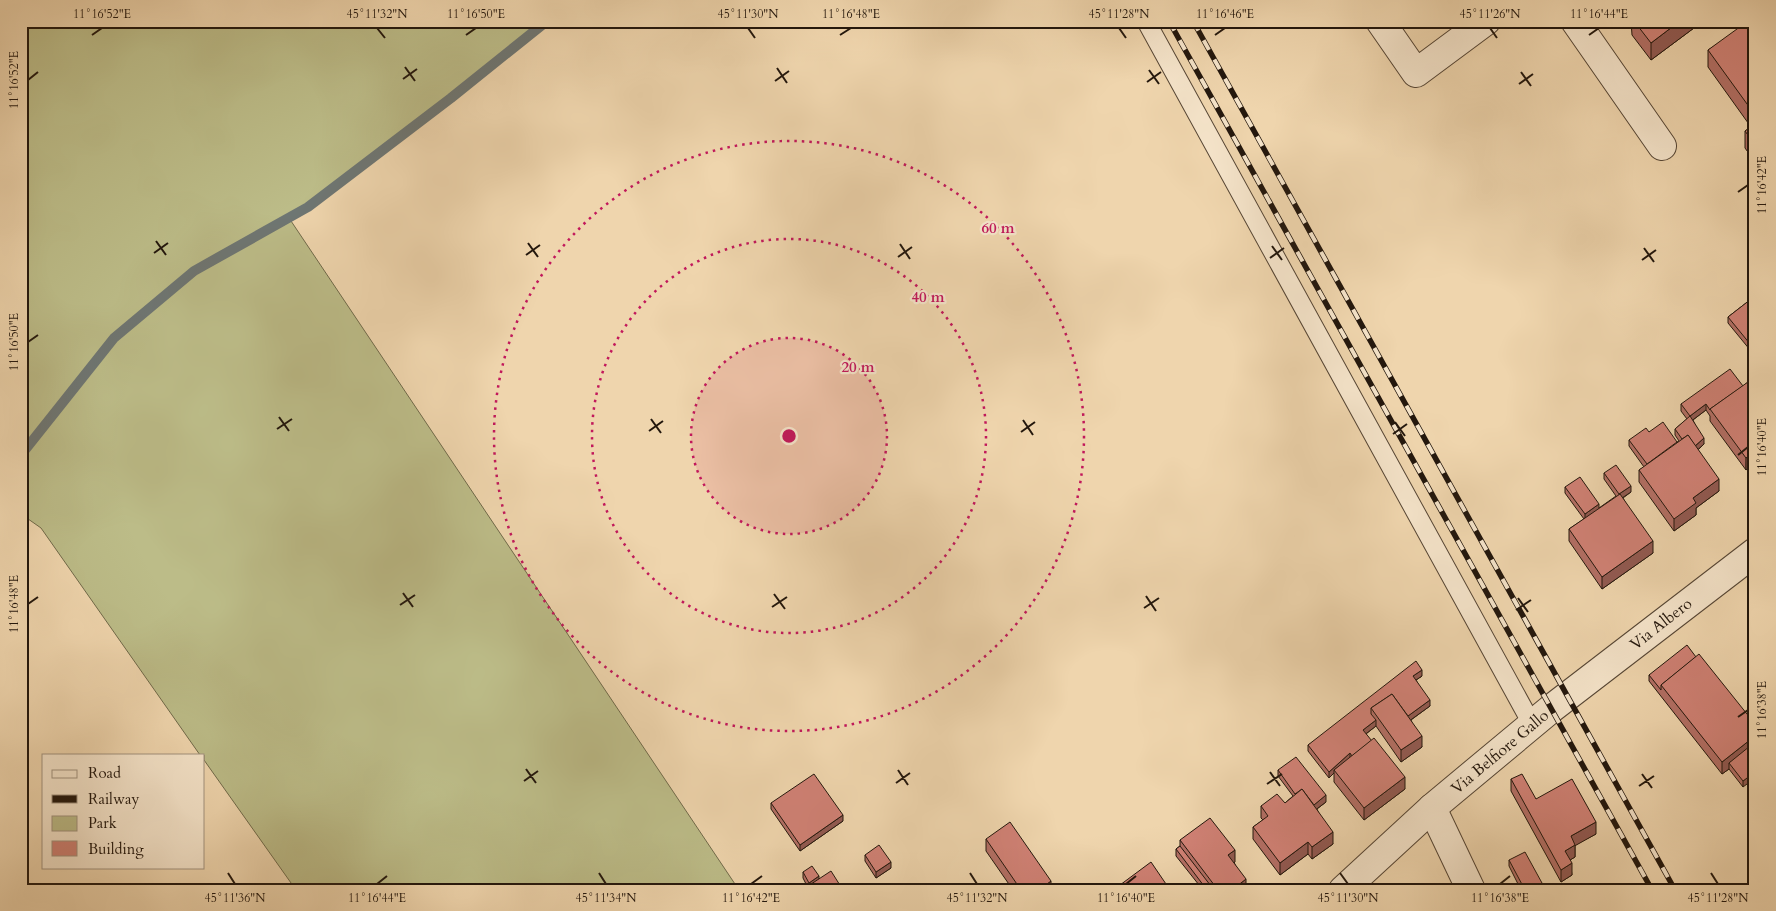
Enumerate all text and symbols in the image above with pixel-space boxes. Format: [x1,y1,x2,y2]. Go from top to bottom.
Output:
text: 11°16'52"E [73,6,131,22]
text: 45°11'32"N [347,6,408,22]
text: 11°16'50"E [447,6,505,22]
text: 45°11'30"N [718,6,779,22]
text: 11°16'48"E [822,6,880,22]
text: 45°11'28"N [1089,6,1150,22]
text: 11°16'46"E [1196,6,1254,22]
text: 45°11'26"N [1460,6,1521,22]
text: 11°16'44"E [1570,6,1628,22]
text: 11°16'52"E [6,51,22,109]
text: 11°16'42"E [1754,156,1770,214]
text: 60 m [981,218,1015,238]
text: 40 m [911,287,945,307]
text: 11°16'50"E [6,313,22,371]
text: 20 m [841,357,875,377]
text: 11°16'40"E [1754,418,1770,476]
centre of rings [780,427,798,445]
text: 11°16'48"E [6,575,22,633]
street label: Via Albero [1625,593,1697,655]
text: 11°16'38"E [1754,681,1770,739]
street label: Via Belfiore Gallo [1447,704,1554,799]
legend [42,754,205,868]
text: Road [88,763,121,783]
text: Railway [88,789,139,809]
text: Park [88,813,117,833]
text: Building [88,839,144,859]
text: 45°11'36"N [205,890,266,906]
text: 11°16'44"E [348,890,406,906]
text: 45°11'34"N [576,890,637,906]
text: 11°16'42"E [722,890,780,906]
text: 45°11'32"N [947,890,1008,906]
text: 11°16'40"E [1097,890,1155,906]
text: 45°11'30"N [1318,890,1379,906]
text: 11°16'38"E [1471,890,1529,906]
text: 45°11'28"N [1688,890,1749,906]

